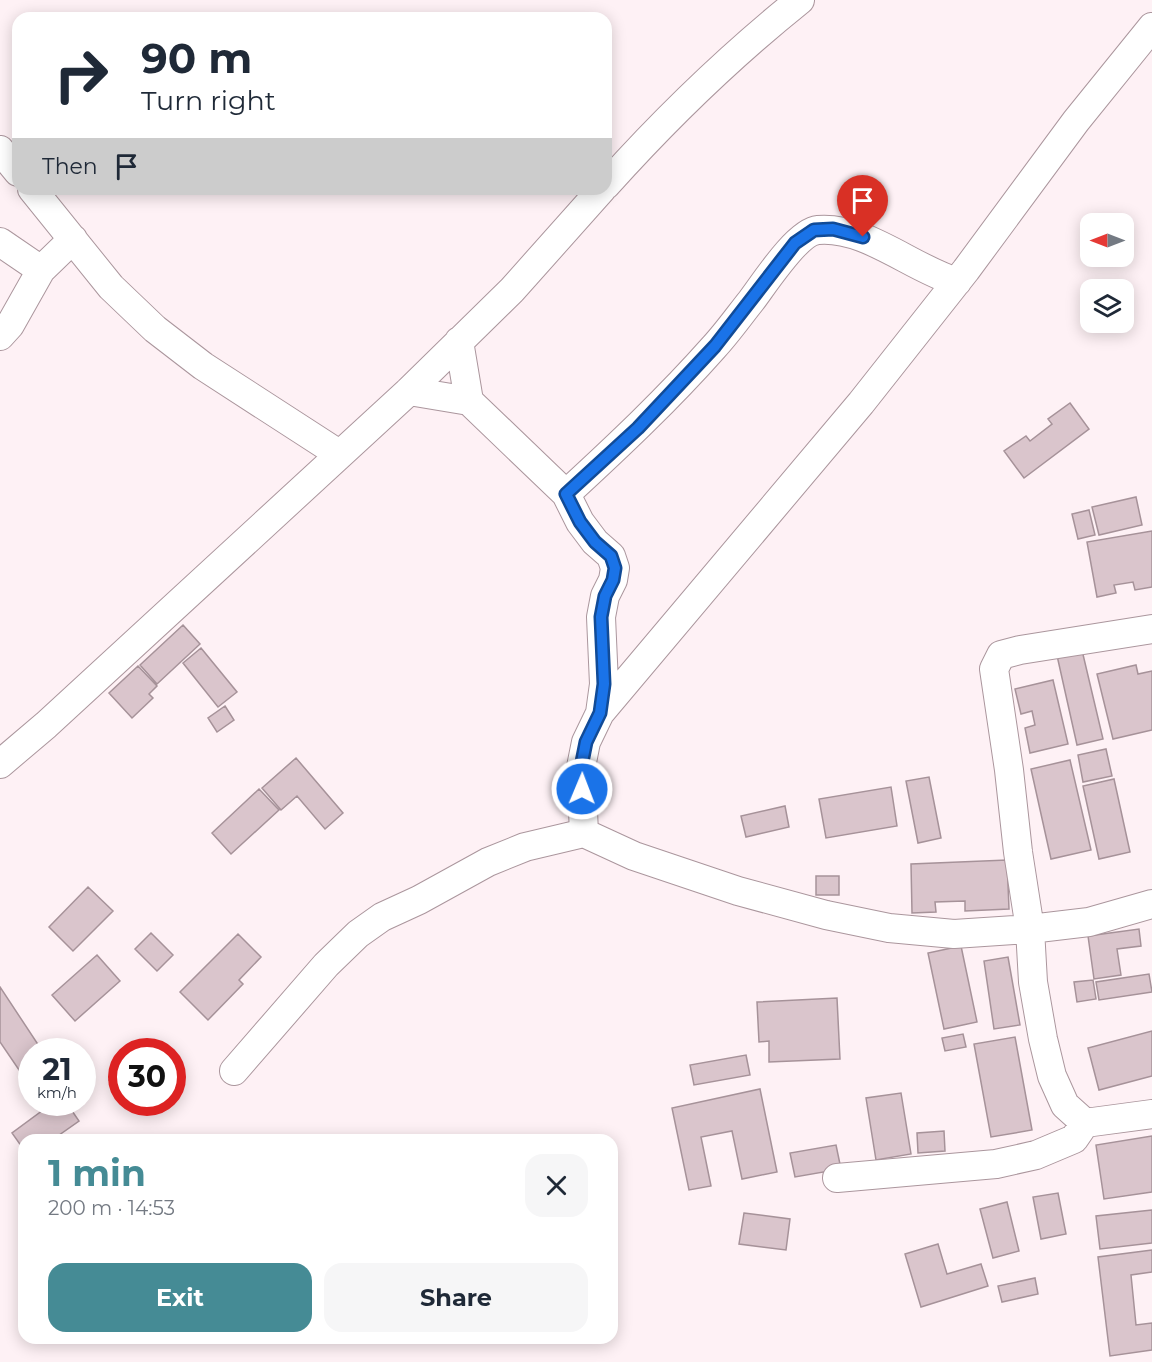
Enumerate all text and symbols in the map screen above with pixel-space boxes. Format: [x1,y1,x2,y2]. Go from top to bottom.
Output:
text: 90 m [141,32,252,84]
icon: right [42,36,120,114]
text: Turn right [141,84,276,117]
icon: arrive [110,150,143,183]
text: Then [42,153,98,180]
pin [837,175,888,237]
icon: arrive [846,184,879,217]
north arrow [1080,213,1134,267]
map controls [1080,213,1134,333]
button: layers [1080,279,1134,333]
position arrow [550,757,614,821]
speed limit sign: 30 [108,1038,186,1116]
text: 21 [42,1051,72,1088]
text: km/h [37,1083,77,1102]
text: 1 min [48,1151,146,1195]
button: close [525,1154,588,1217]
text: 200 m · 14:53 [48,1196,175,1220]
button: Exit [48,1263,312,1332]
button: Share [324,1263,588,1332]

